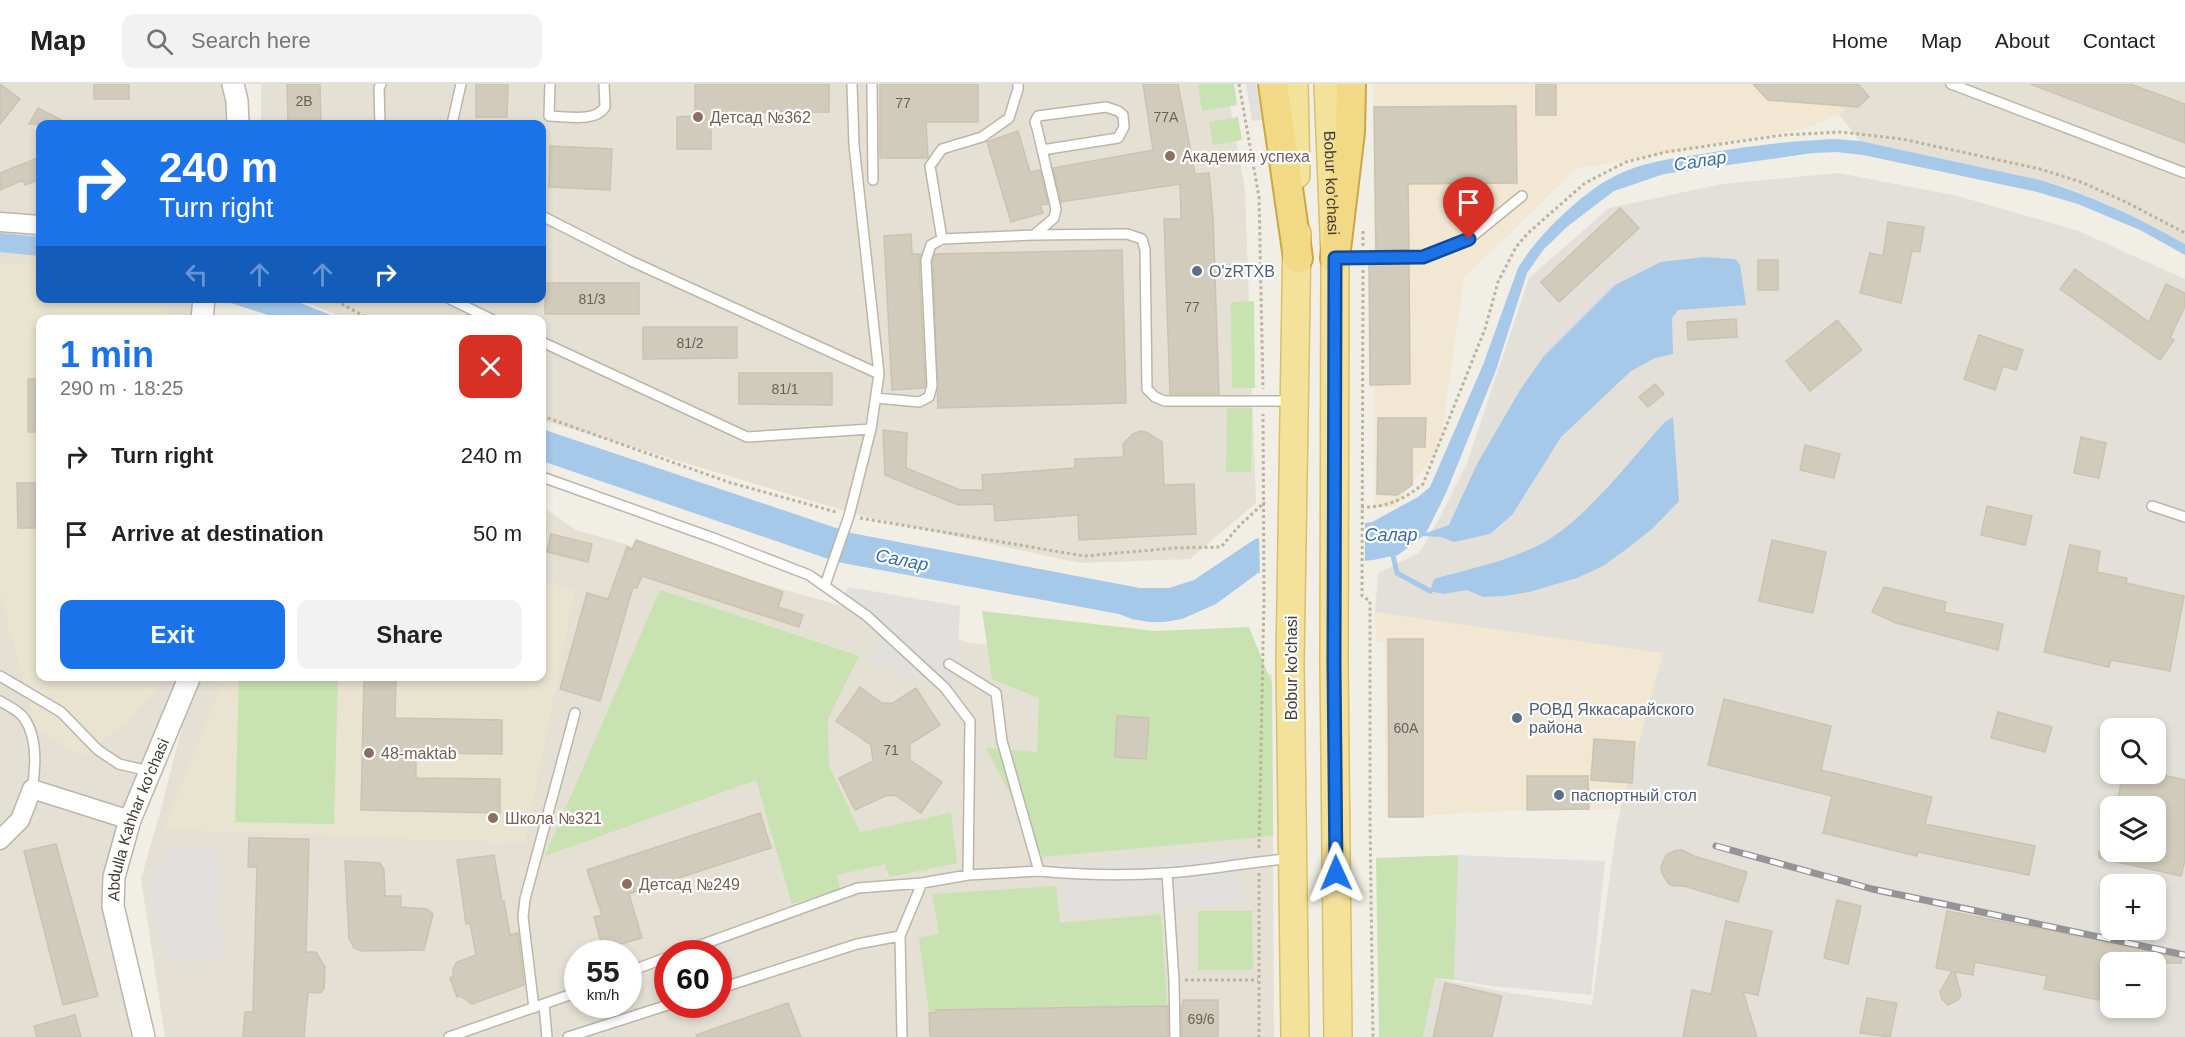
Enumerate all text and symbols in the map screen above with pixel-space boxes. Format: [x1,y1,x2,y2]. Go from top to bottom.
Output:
search box [122,14,542,68]
text: Map [30,25,86,56]
icon: search [143,25,176,58]
text: Search here [191,28,311,53]
text: Home [1832,29,1888,52]
text: Map [1921,29,1962,52]
text: About [1995,29,2050,52]
text: Contact [2083,29,2155,52]
house number: 2В [295,93,313,109]
house number: 77 [895,95,911,111]
place label: Детсад №362 [710,109,811,126]
house number: 77А [1154,109,1179,125]
marker: Детсад №362 [691,110,705,124]
street label: Bobur ko'chasi [1321,130,1342,235]
icon: right [60,144,138,222]
text: 240 m [159,144,278,191]
water label: Салар [1672,147,1728,175]
place label: Академия успеха [1182,148,1310,165]
marker: Академия успеха [1163,149,1177,163]
pin [1443,177,1494,239]
icon: arrive [1452,186,1485,219]
text: Turn right [159,193,274,223]
icon: left [180,258,213,291]
icon: ahead [243,258,276,291]
icon: ahead [306,258,339,291]
icon: right [369,258,402,291]
place label: O'zRTXB [1209,263,1275,280]
marker: O'zRTXB [1190,264,1204,278]
house number: 81/3 [578,291,606,307]
house number: 77 [1184,299,1200,315]
text: 1 min [60,334,154,375]
button: close [459,335,522,398]
house number: 81/2 [676,335,704,351]
text: 290 m · 18:25 [60,377,183,399]
house number: 81/1 [771,381,799,397]
icon: right [60,440,93,473]
text: Turn right [111,443,213,468]
text: 240 m [461,443,522,468]
icon: arrive [60,518,93,551]
text: Arrive at destination [111,521,324,546]
text: 50 m [473,521,522,546]
water label: Салар [1364,525,1418,545]
water label: Салар [874,545,930,575]
button: Exit [60,600,285,669]
button: Share [297,600,522,669]
street label: Bobur ko'chasi [1283,616,1300,720]
place label: РОВД Яккасарайского района [1529,701,1694,736]
marker: РОВД Яккасарайского района [1510,711,1524,725]
map controls [2100,718,2166,1018]
button: search [2100,718,2166,784]
house number: 60A [1394,720,1419,736]
street label: Abdulla Kahhar ko'chasi [105,736,172,902]
house number: 71 [883,742,899,758]
place label: 48-maktab [381,745,457,762]
marker: 48-maktab [362,746,376,760]
place label: паспортный стол [1571,787,1697,804]
marker: паспортный стол [1552,788,1566,802]
button: layers [2100,796,2166,862]
place label: Школа №321 [505,810,602,827]
marker: Школа №321 [486,811,500,825]
position arrow [1304,841,1368,905]
button: + [2100,874,2166,940]
place label: Детсад №249 [639,876,740,893]
marker: Детсад №249 [620,877,634,891]
speed limit sign: 60 [654,940,732,1018]
button: − [2100,952,2166,1018]
text: 55 [586,955,620,988]
text: km/h [587,986,619,1003]
house number: 69/6 [1187,1011,1215,1027]

